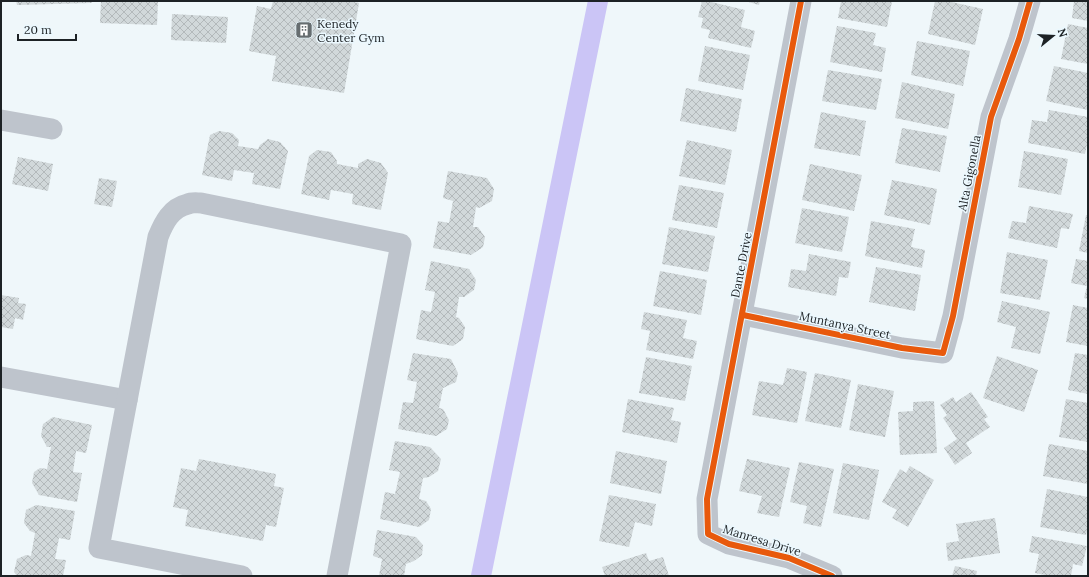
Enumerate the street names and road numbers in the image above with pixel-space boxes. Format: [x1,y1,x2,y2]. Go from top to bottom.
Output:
street label: Alta Gigonella [954,134,984,213]
street label: Dante Drive [727,230,755,299]
street label: Muntanya Street [798,308,892,342]
street label: Manresa Drive [721,521,803,559]

